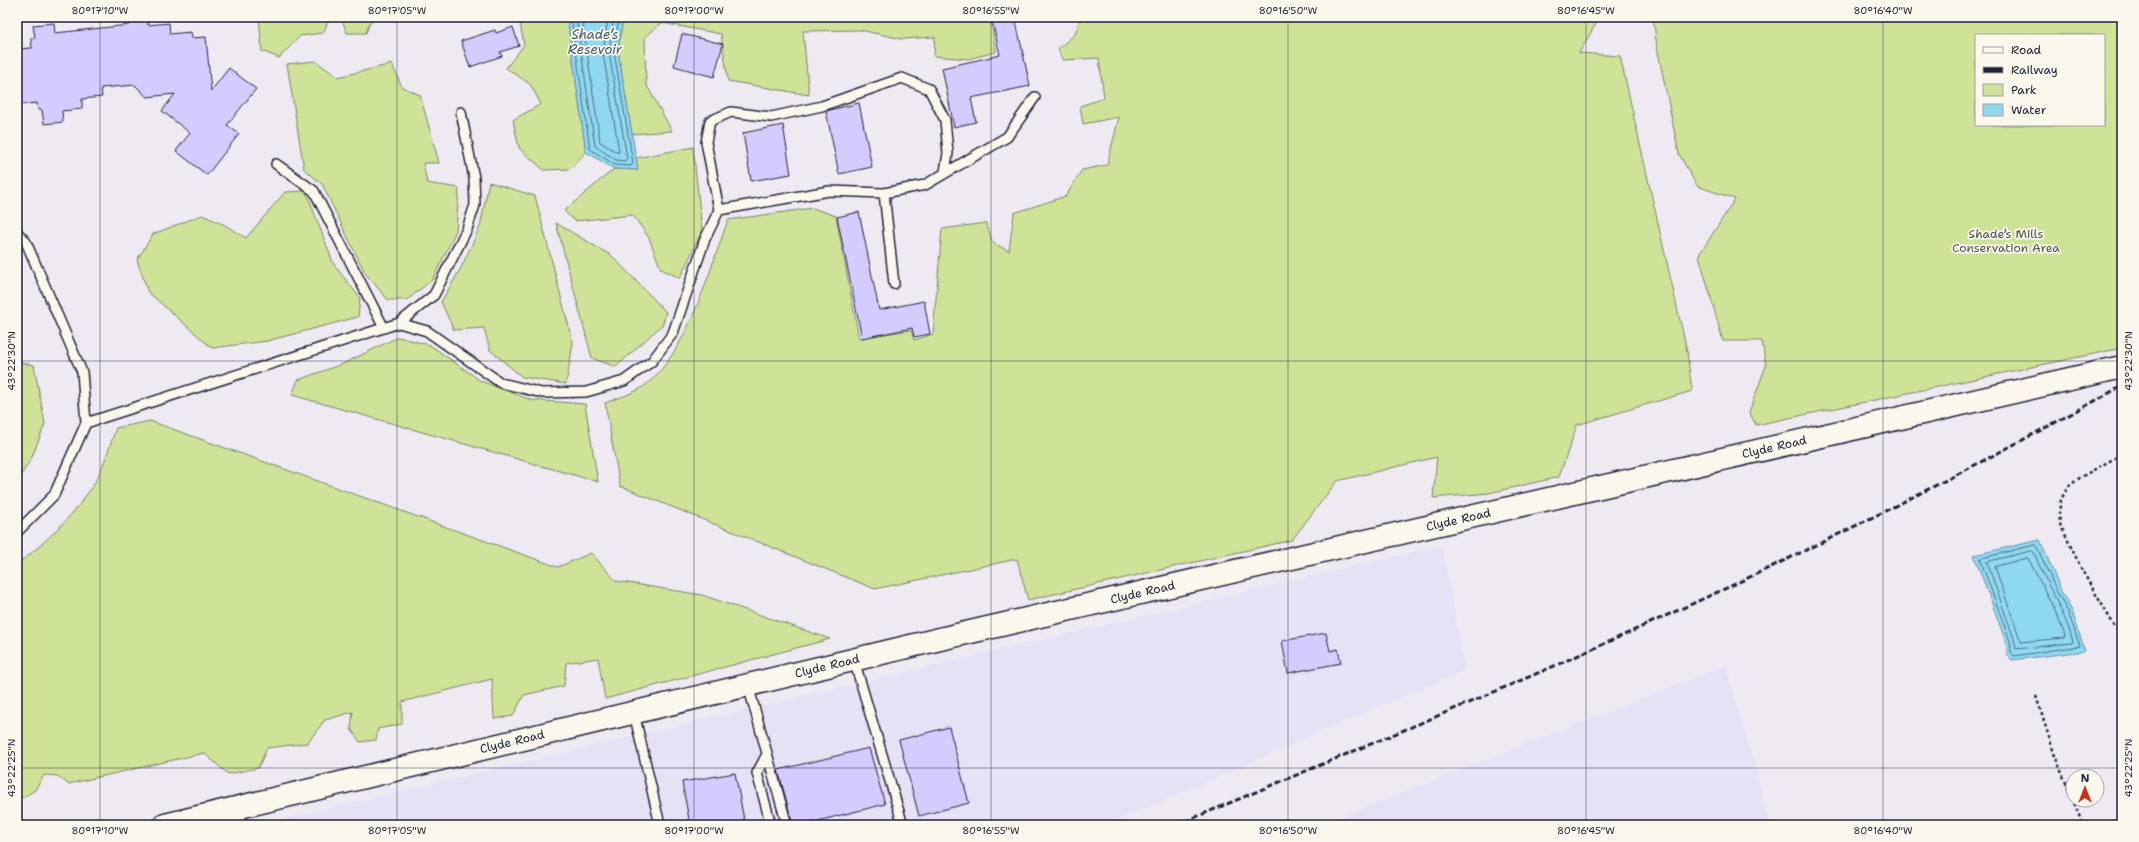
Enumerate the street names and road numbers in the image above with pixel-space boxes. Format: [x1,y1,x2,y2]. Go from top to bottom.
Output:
street label: Clyde Road [1740,432,1809,462]
street label: Clyde Road [1424,504,1493,535]
street label: Clyde Road [1109,577,1177,608]
street label: Clyde Road [793,650,862,682]
street label: Clyde Road [478,726,547,757]

